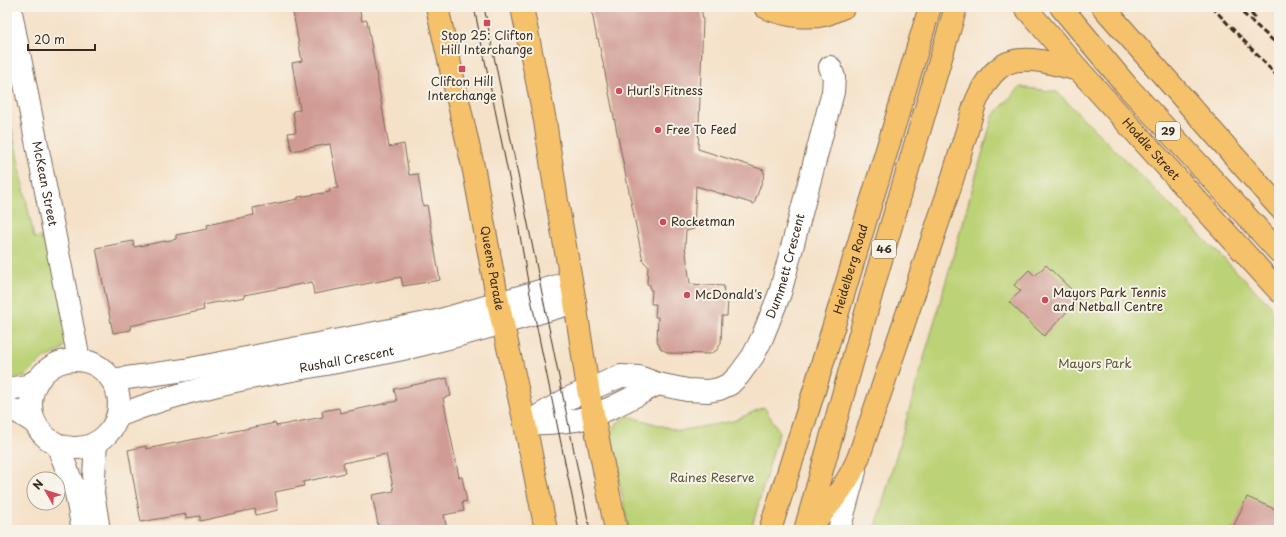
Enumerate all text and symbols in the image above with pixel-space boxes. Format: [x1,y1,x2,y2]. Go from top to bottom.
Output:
marker: Stop 25: Clifton Hill Interchange [482,18,492,28]
scale bar [28,26,95,52]
place label: Stop 25: Clifton Hill Interchange [441,26,533,58]
text: 20 m [34,30,65,48]
marker: Clifton Hill Interchange [457,64,467,74]
place label: Clifton Hill Interchange [427,72,497,104]
place label: Hurl's Fitness [627,81,703,99]
marker: Hurl's Fitness [614,86,624,96]
street label: Hoddle Street [1118,113,1185,184]
place label: Free To Feed [666,120,737,138]
road number: 29 [1156,122,1180,140]
marker: Free To Feed [653,125,663,135]
street label: McKean Street [28,139,63,228]
street label: Dummett Crescent [761,211,809,321]
place label: Rocketman [671,212,735,230]
marker: Rocketman [658,217,668,227]
street label: Heidelberg Road [828,222,872,316]
street label: Queens Parade [476,224,510,312]
road number: 46 [872,240,896,258]
place label: Mayors Park Tennis and Netball Centre [1053,283,1167,315]
place label: McDonald's [695,285,763,303]
marker: McDonald's [682,290,692,300]
marker: Mayors Park Tennis and Netball Centre [1040,295,1050,305]
street label: Rushall Crescent [298,341,396,376]
park label: Mayors Park [1058,354,1132,372]
park label: Raines Reserve [669,468,755,486]
north arrow [26,471,66,511]
text: N [28,475,47,493]

